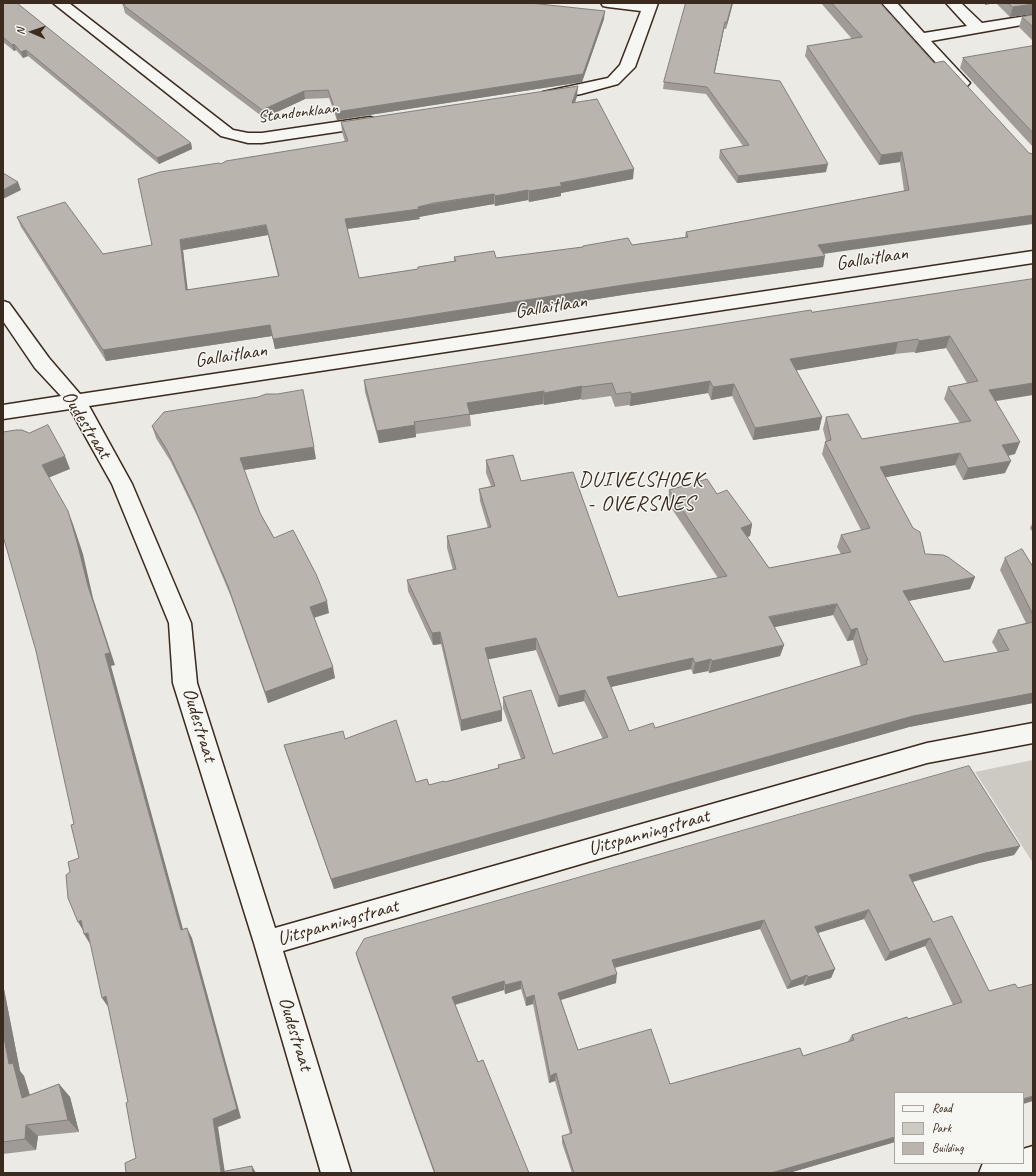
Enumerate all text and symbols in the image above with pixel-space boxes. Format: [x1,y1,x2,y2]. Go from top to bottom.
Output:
north arrow [12,12,52,52]
text: N [13,28,27,35]
street label: Standonklaan [257,98,339,128]
street label: Gallaitlaan [834,241,910,277]
street label: Gallaitlaan [513,289,589,325]
street label: Gallaitlaan [193,338,269,374]
street label: Oudestraat [56,386,116,464]
district label: DUIVELSHOEK - OVERSNES [578,467,704,517]
street label: Oudestraat [176,685,222,765]
street label: Uitspanningstraat [586,804,712,862]
street label: Uitspanningstraat [275,894,401,952]
street label: Oudestraat [272,994,318,1074]
legend [894,1092,1024,1164]
text: Road [932,1100,952,1116]
text: Park [932,1120,951,1136]
text: Building [932,1140,964,1156]

